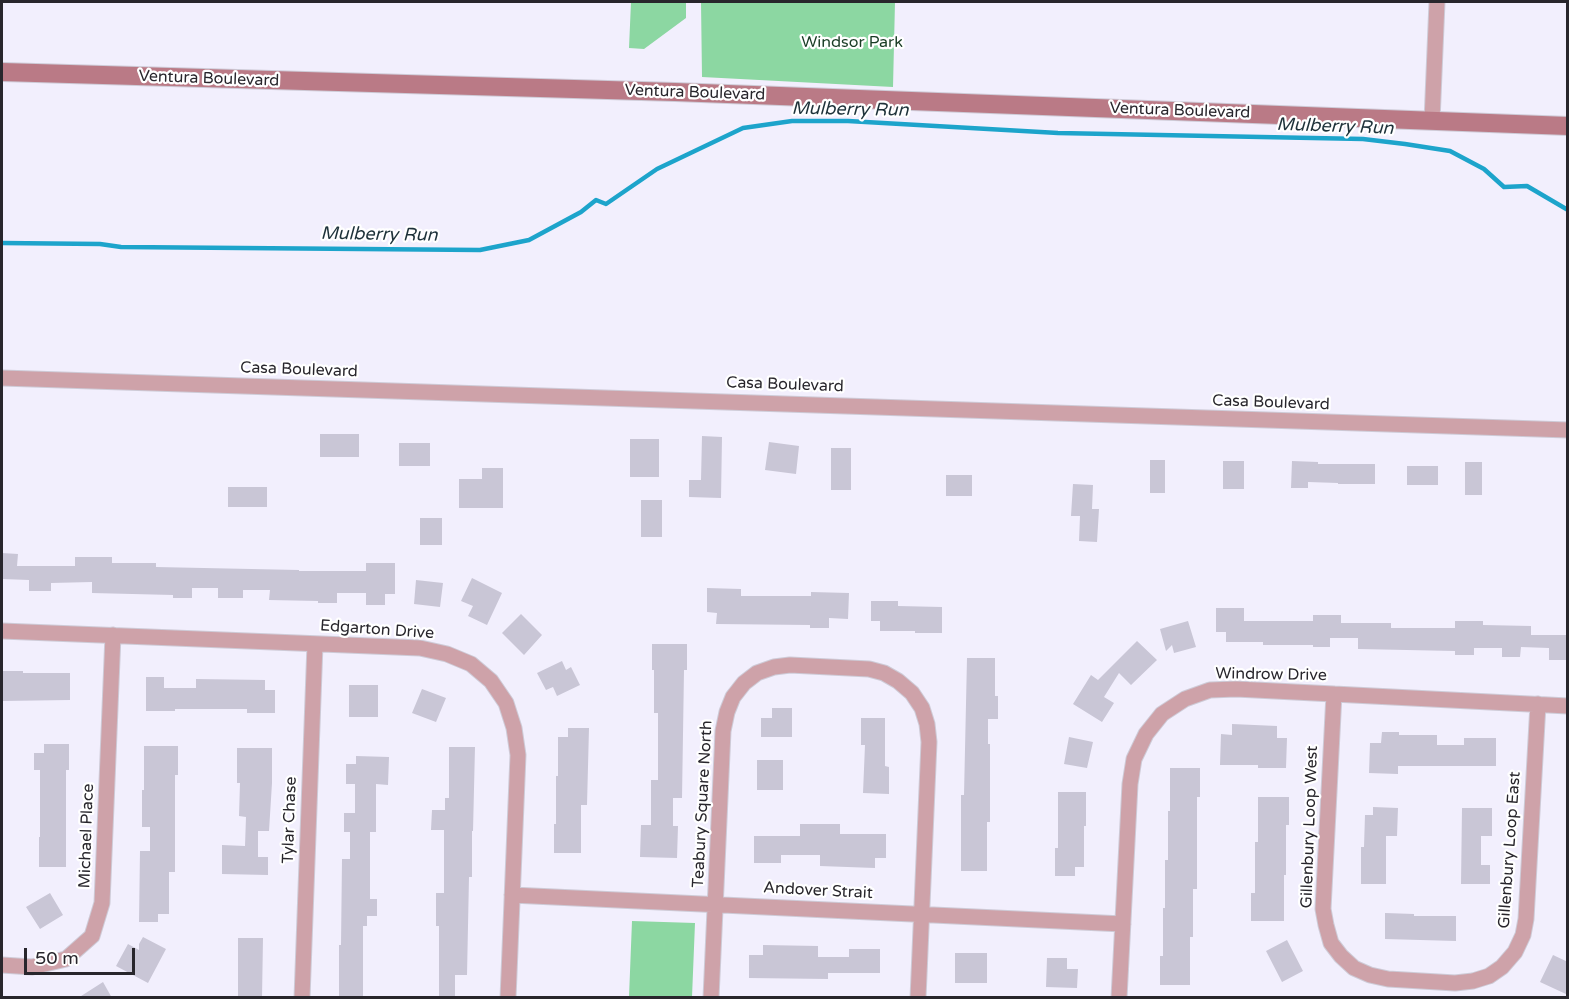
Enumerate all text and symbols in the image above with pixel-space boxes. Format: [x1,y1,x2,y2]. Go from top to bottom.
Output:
park label: Windsor Park [801,33,903,53]
street label: Ventura Boulevard [138,67,280,91]
street label: Ventura Boulevard [624,81,766,105]
water label: Mulberry Run [791,98,909,122]
street label: Ventura Boulevard [1109,99,1251,123]
water label: Mulberry Run [1276,114,1394,140]
water label: Mulberry Run [320,223,438,247]
street label: Casa Boulevard [240,358,358,382]
street label: Casa Boulevard [726,373,844,397]
street label: Casa Boulevard [1212,391,1330,415]
street label: Edgarton Drive [319,616,435,644]
street label: Windrow Drive [1215,664,1327,686]
street label: Teabury Square North [689,720,717,888]
street label: Gillenbury Loop West [1298,745,1322,909]
street label: Gillenbury Loop East [1495,771,1525,929]
street label: Tylar Chase [279,776,301,864]
street label: Michael Place [76,783,98,889]
street label: Andover Strait [763,879,873,903]
scale bar [27,936,138,974]
text: 50 m [35,947,79,969]

